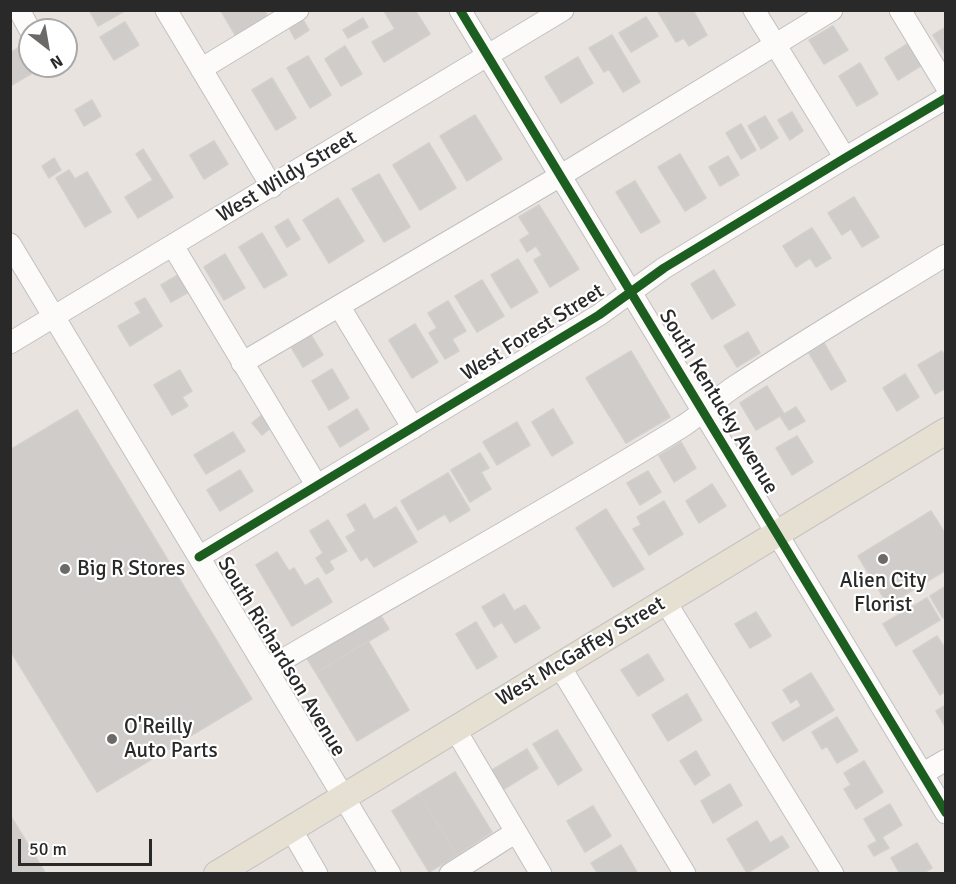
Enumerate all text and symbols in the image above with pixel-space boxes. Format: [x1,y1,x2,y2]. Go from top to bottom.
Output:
north arrow [18,18,78,78]
text: N [46,50,66,73]
street label: West Wildy Street [213,125,361,229]
street label: West Forest Street [457,279,609,387]
street label: South Kentucky Avenue [653,305,783,499]
marker: Alien City Florist [876,552,890,566]
street label: South Richardson Avenue [211,553,351,761]
place label: Big R Stores [77,556,185,582]
marker: Big R Stores [58,562,72,576]
place label: Alien City Florist [840,568,926,618]
street label: West McGaffey Street [492,592,670,712]
place label: O'Reilly Auto Parts [124,714,218,764]
marker: O'Reilly Auto Parts [105,732,119,746]
scale bar [21,827,154,865]
text: 50 m [29,838,67,860]

